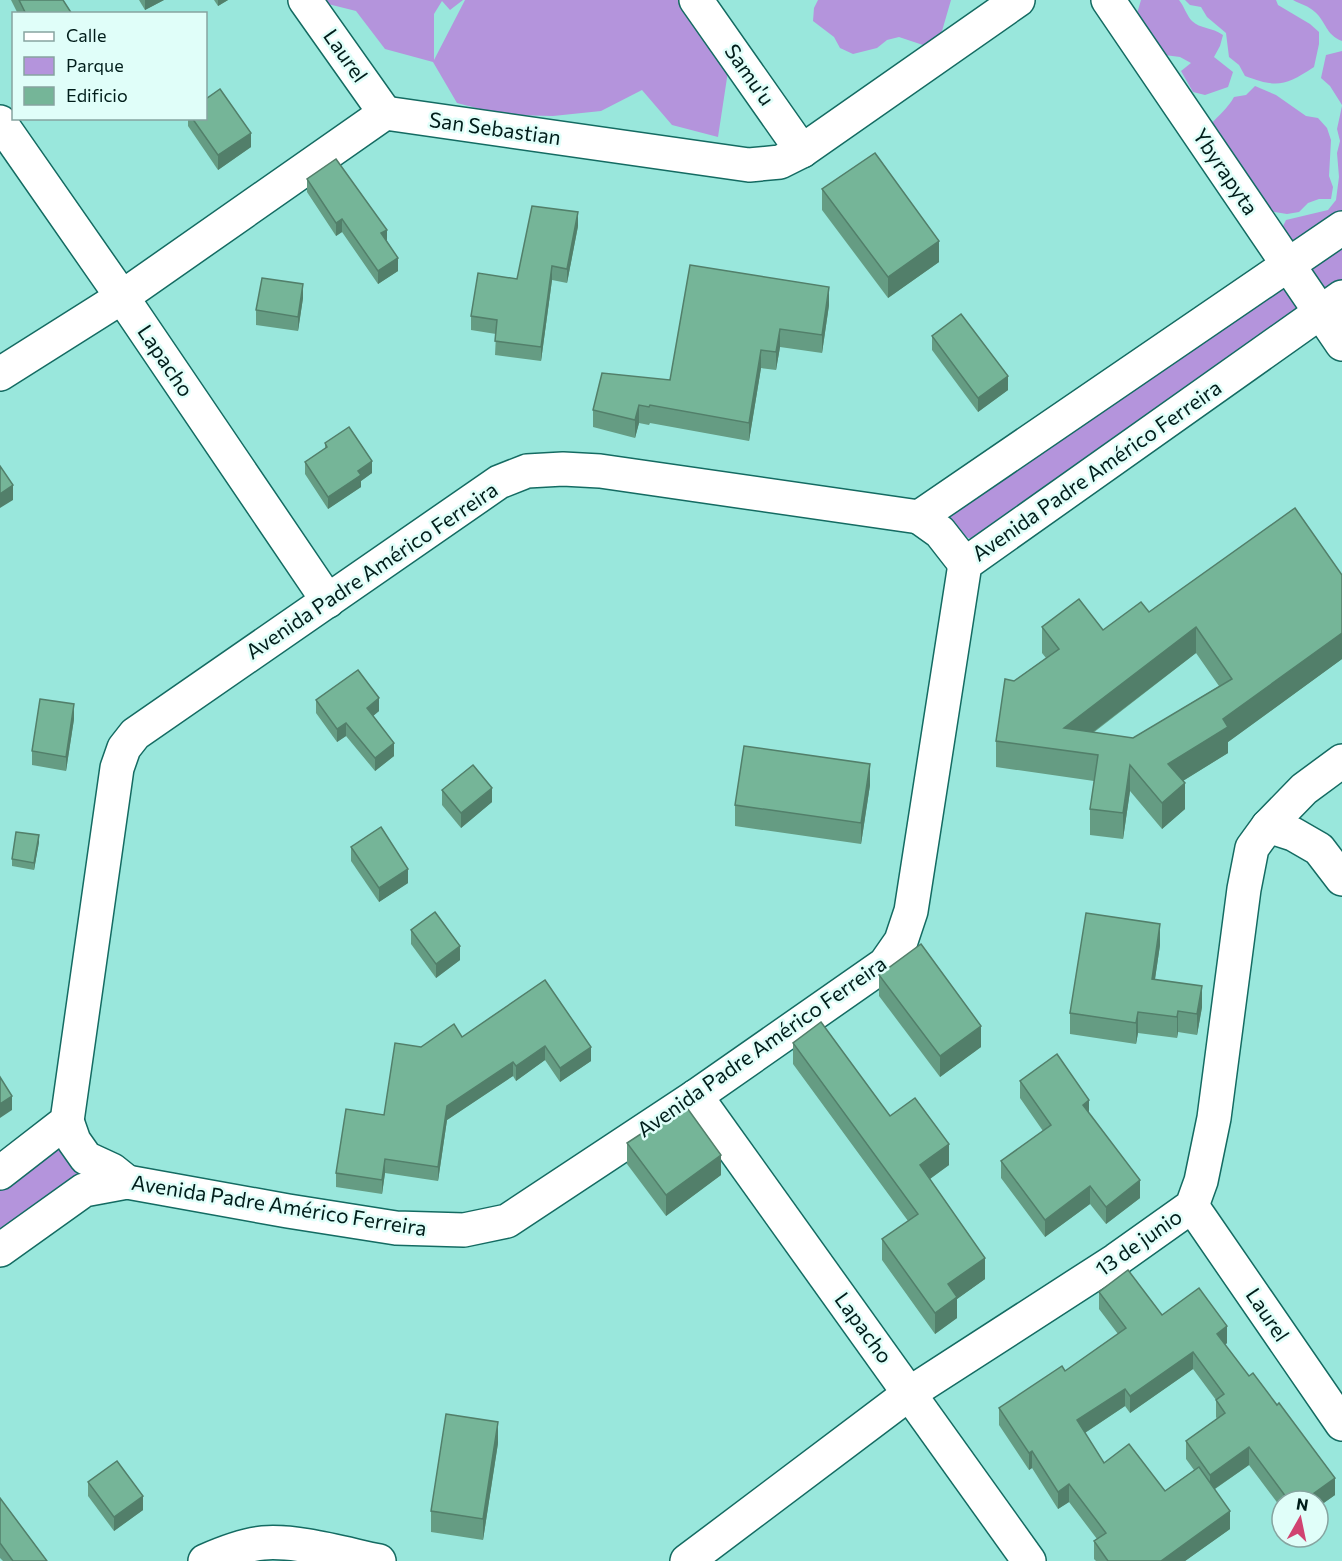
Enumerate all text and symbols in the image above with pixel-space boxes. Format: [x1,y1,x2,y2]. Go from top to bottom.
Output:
legend [12,12,207,120]
text: Calle [66,24,106,46]
street label: Laurel [319,24,373,87]
street label: Samu'u [720,39,780,110]
text: Parque [66,54,124,76]
text: Edificio [66,84,128,106]
street label: San Sebastian [428,106,563,149]
street label: Ybyrapyta [1188,123,1264,219]
street label: Lapacho [133,319,199,401]
street label: Avenida Padre Américo Ferreira [967,374,1226,566]
street label: Avenida Padre Américo Ferreira [240,476,502,664]
street label: Avenida Padre Américo Ferreira [632,950,891,1142]
street label: Avenida Padre Américo Ferreira [130,1169,429,1240]
street label: 13 de junio [1090,1203,1186,1280]
street label: Laurel [1241,1283,1295,1346]
street label: Lapacho [830,1287,898,1367]
north arrow [1270,1489,1330,1549]
text: N [1295,1493,1310,1514]

